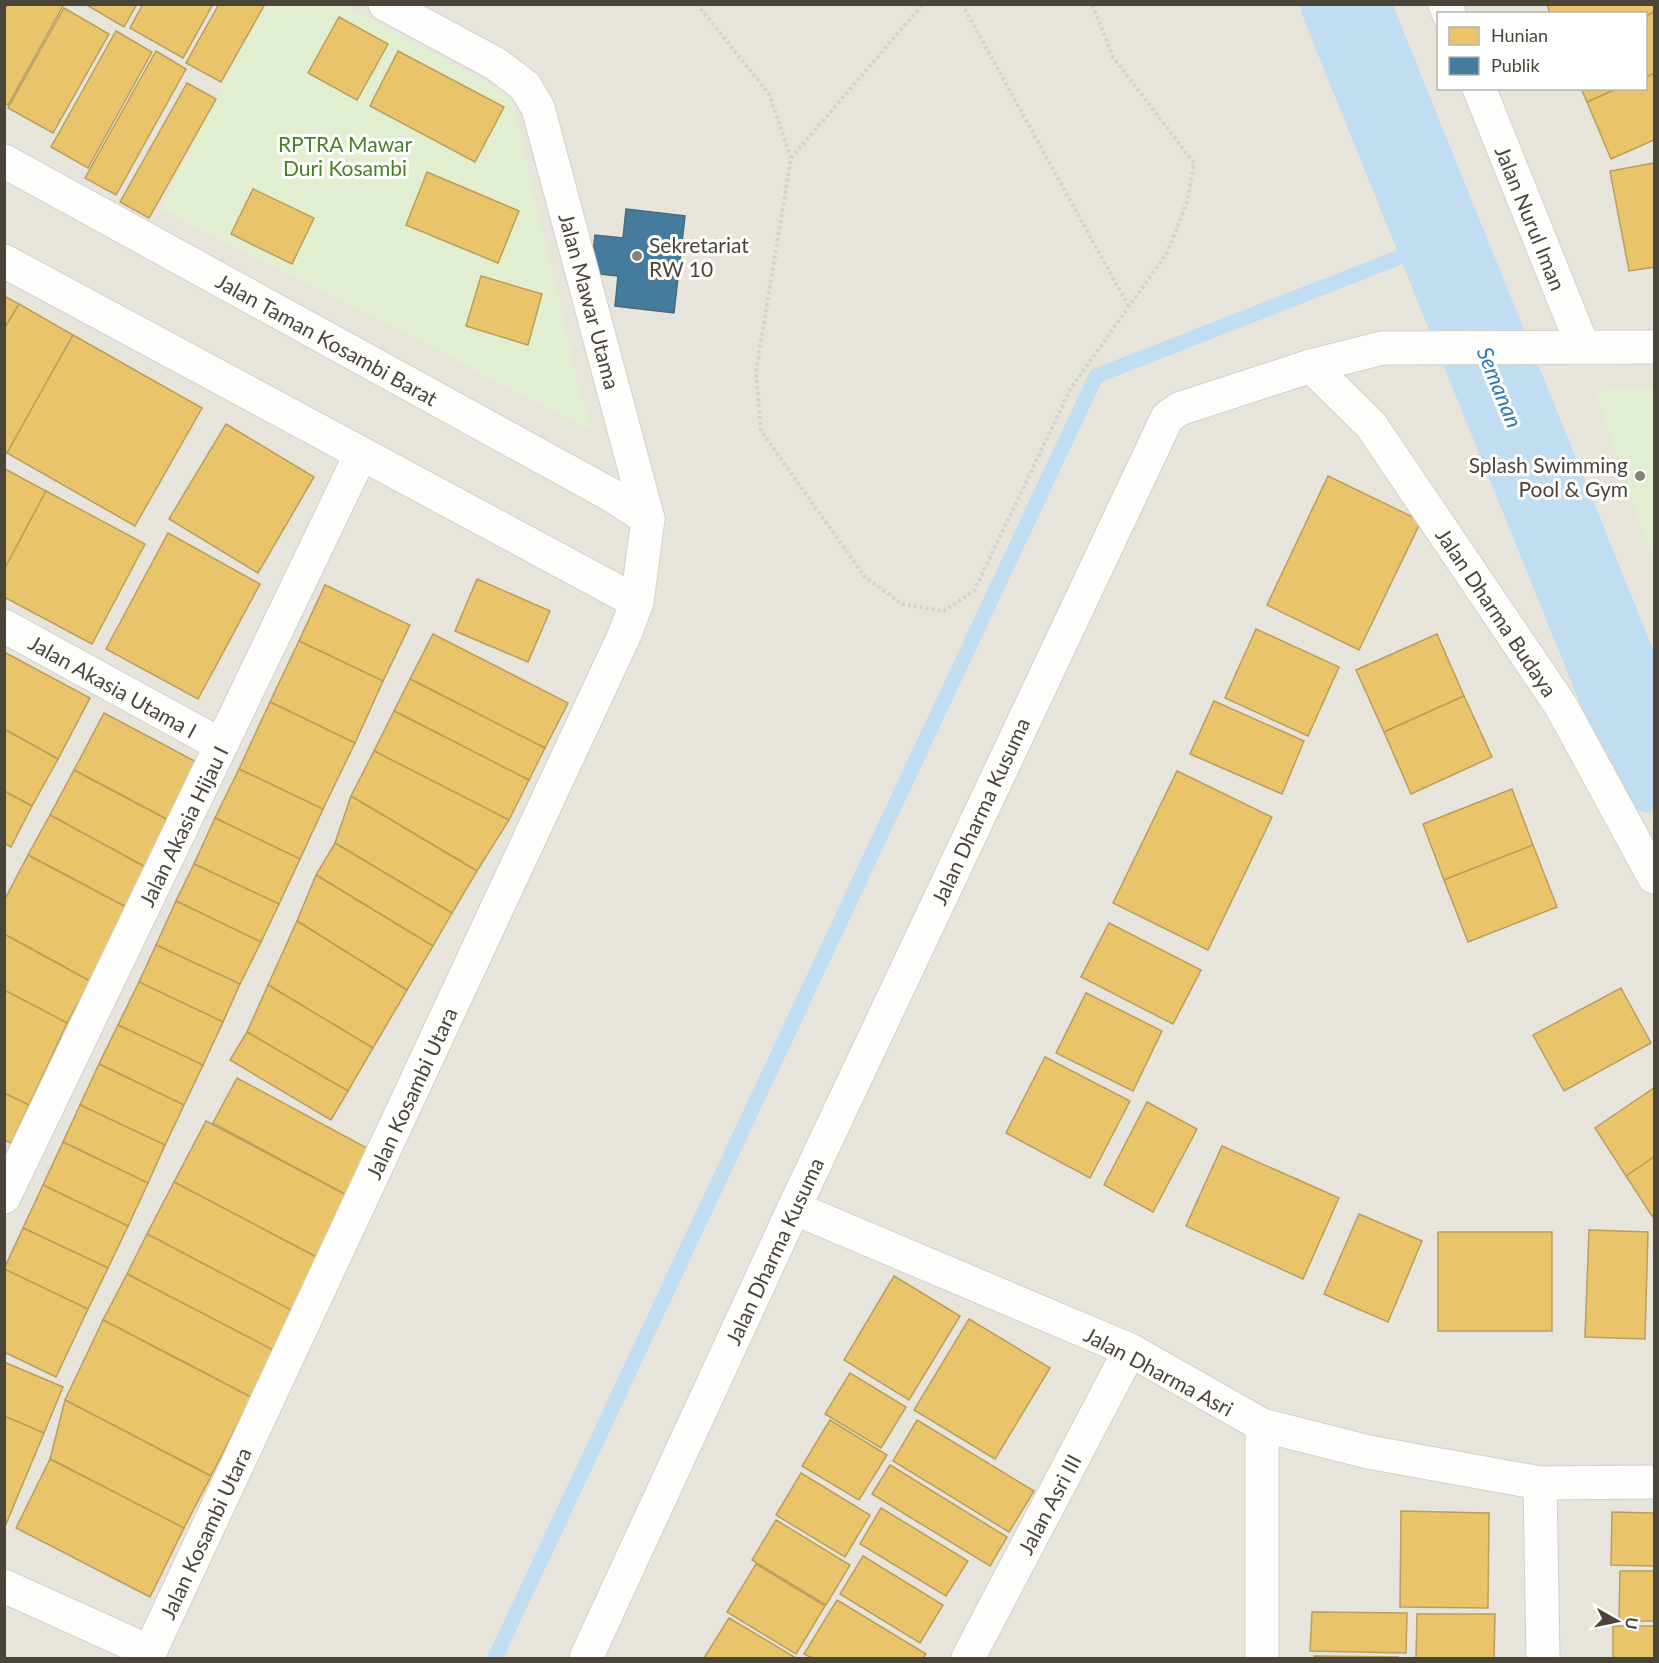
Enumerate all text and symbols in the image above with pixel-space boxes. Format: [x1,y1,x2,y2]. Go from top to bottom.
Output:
legend [1437,12,1647,90]
text: Hunian [1491,24,1548,46]
text: Publik [1491,54,1540,76]
park label: RPTRA Mawar Duri Kosambi [278,131,412,180]
street label: Jalan Nurul Iman [1491,142,1571,294]
street label: Jalan Mawar Utama [554,210,626,392]
place label: Sekretariat RW 10 [649,232,749,281]
marker: Sekretariat RW 10 [630,249,644,263]
street label: Jalan Taman Kosambi Barat [212,268,442,411]
water label: Semanan [1472,343,1528,431]
place label: Splash Swimming Pool & Gym [1469,452,1628,501]
marker: Splash Swimming Pool & Gym [1633,469,1647,483]
street label: Jalan Dharma Budaya [1431,523,1563,701]
street label: Jalan Akasia Utama I [25,629,201,743]
street label: Jalan Dharma Kusuma [926,713,1034,909]
street label: Jalan Akasia Hijau I [133,742,233,910]
street label: Jalan Kosambi Utara [360,1003,462,1183]
street label: Jalan Dharma Kusuma [720,1153,828,1349]
street label: Jalan Dharma Asri [1080,1321,1238,1421]
street label: Jalan Kosambi Utara [154,1443,256,1623]
street label: Jalan Asri III [1012,1450,1086,1558]
north arrow [1587,1591,1647,1651]
text: U [1622,1616,1643,1631]

